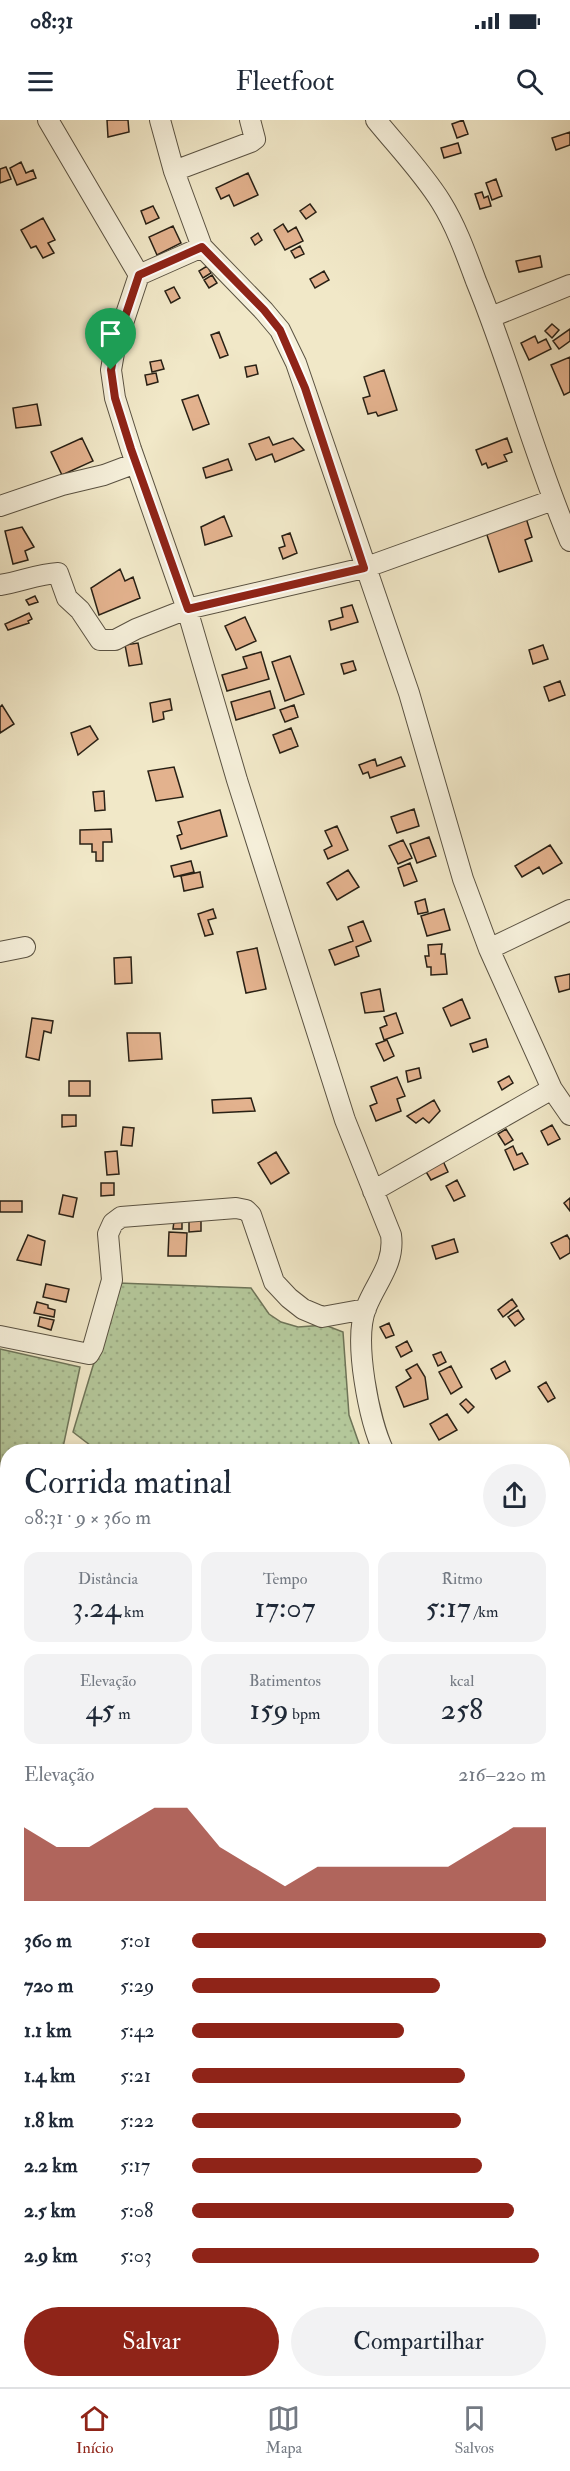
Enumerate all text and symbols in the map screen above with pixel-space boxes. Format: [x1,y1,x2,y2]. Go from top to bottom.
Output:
text: 08:31 [30,7,73,35]
icon: menu [24,65,57,98]
text: Fleetfoot [236,65,334,98]
icon: search [513,65,546,98]
pin [85,308,136,370]
icon: arrive [94,317,127,350]
text: Corrida matinal [24,1462,232,1503]
button: share [483,1464,546,1527]
text: 08:31 · 9 × 360 m [24,1505,151,1530]
text: Distância [78,1569,138,1589]
text: Tempo [263,1569,307,1589]
text: Ritmo [442,1569,482,1589]
text: 3.24 [72,1589,121,1626]
text: 17:07 [254,1589,316,1626]
text: 5:17 [426,1589,471,1626]
text: km [121,1602,144,1622]
text: /km [471,1602,498,1622]
text: Elevação [80,1671,136,1691]
text: Batimentos [249,1671,321,1691]
text: kcal [450,1671,474,1691]
text: 45 [85,1691,115,1728]
text: 159 [250,1691,289,1728]
text: 258 [441,1691,483,1728]
text: m [115,1704,131,1724]
text: bpm [289,1704,320,1724]
text: Elevação [24,1762,94,1787]
text: 216–220 m [458,1762,546,1787]
text: 360 m [24,1928,72,1953]
text: 5:01 [120,1928,151,1953]
text: 720 m [24,1973,73,1998]
text: 5:29 [120,1973,154,1998]
text: 1.1 km [24,2018,71,2043]
text: 5:42 [120,2018,155,2043]
text: 1.4 km [24,2063,75,2088]
text: 5:21 [120,2063,151,2088]
text: 1.8 km [24,2108,74,2133]
text: 5:22 [120,2108,154,2133]
text: 2.2 km [24,2153,77,2178]
text: 5:17 [120,2153,150,2178]
text: 2.5 km [24,2198,76,2223]
text: 5:08 [120,2198,153,2223]
text: 2.9 km [24,2243,78,2268]
text: 5:03 [120,2243,152,2268]
button: Salvar [24,2307,279,2376]
button: Compartilhar [291,2307,546,2376]
tab: Início [76,2402,113,2458]
tab: Mapa [266,2402,302,2458]
tab: Salvos [454,2402,494,2458]

